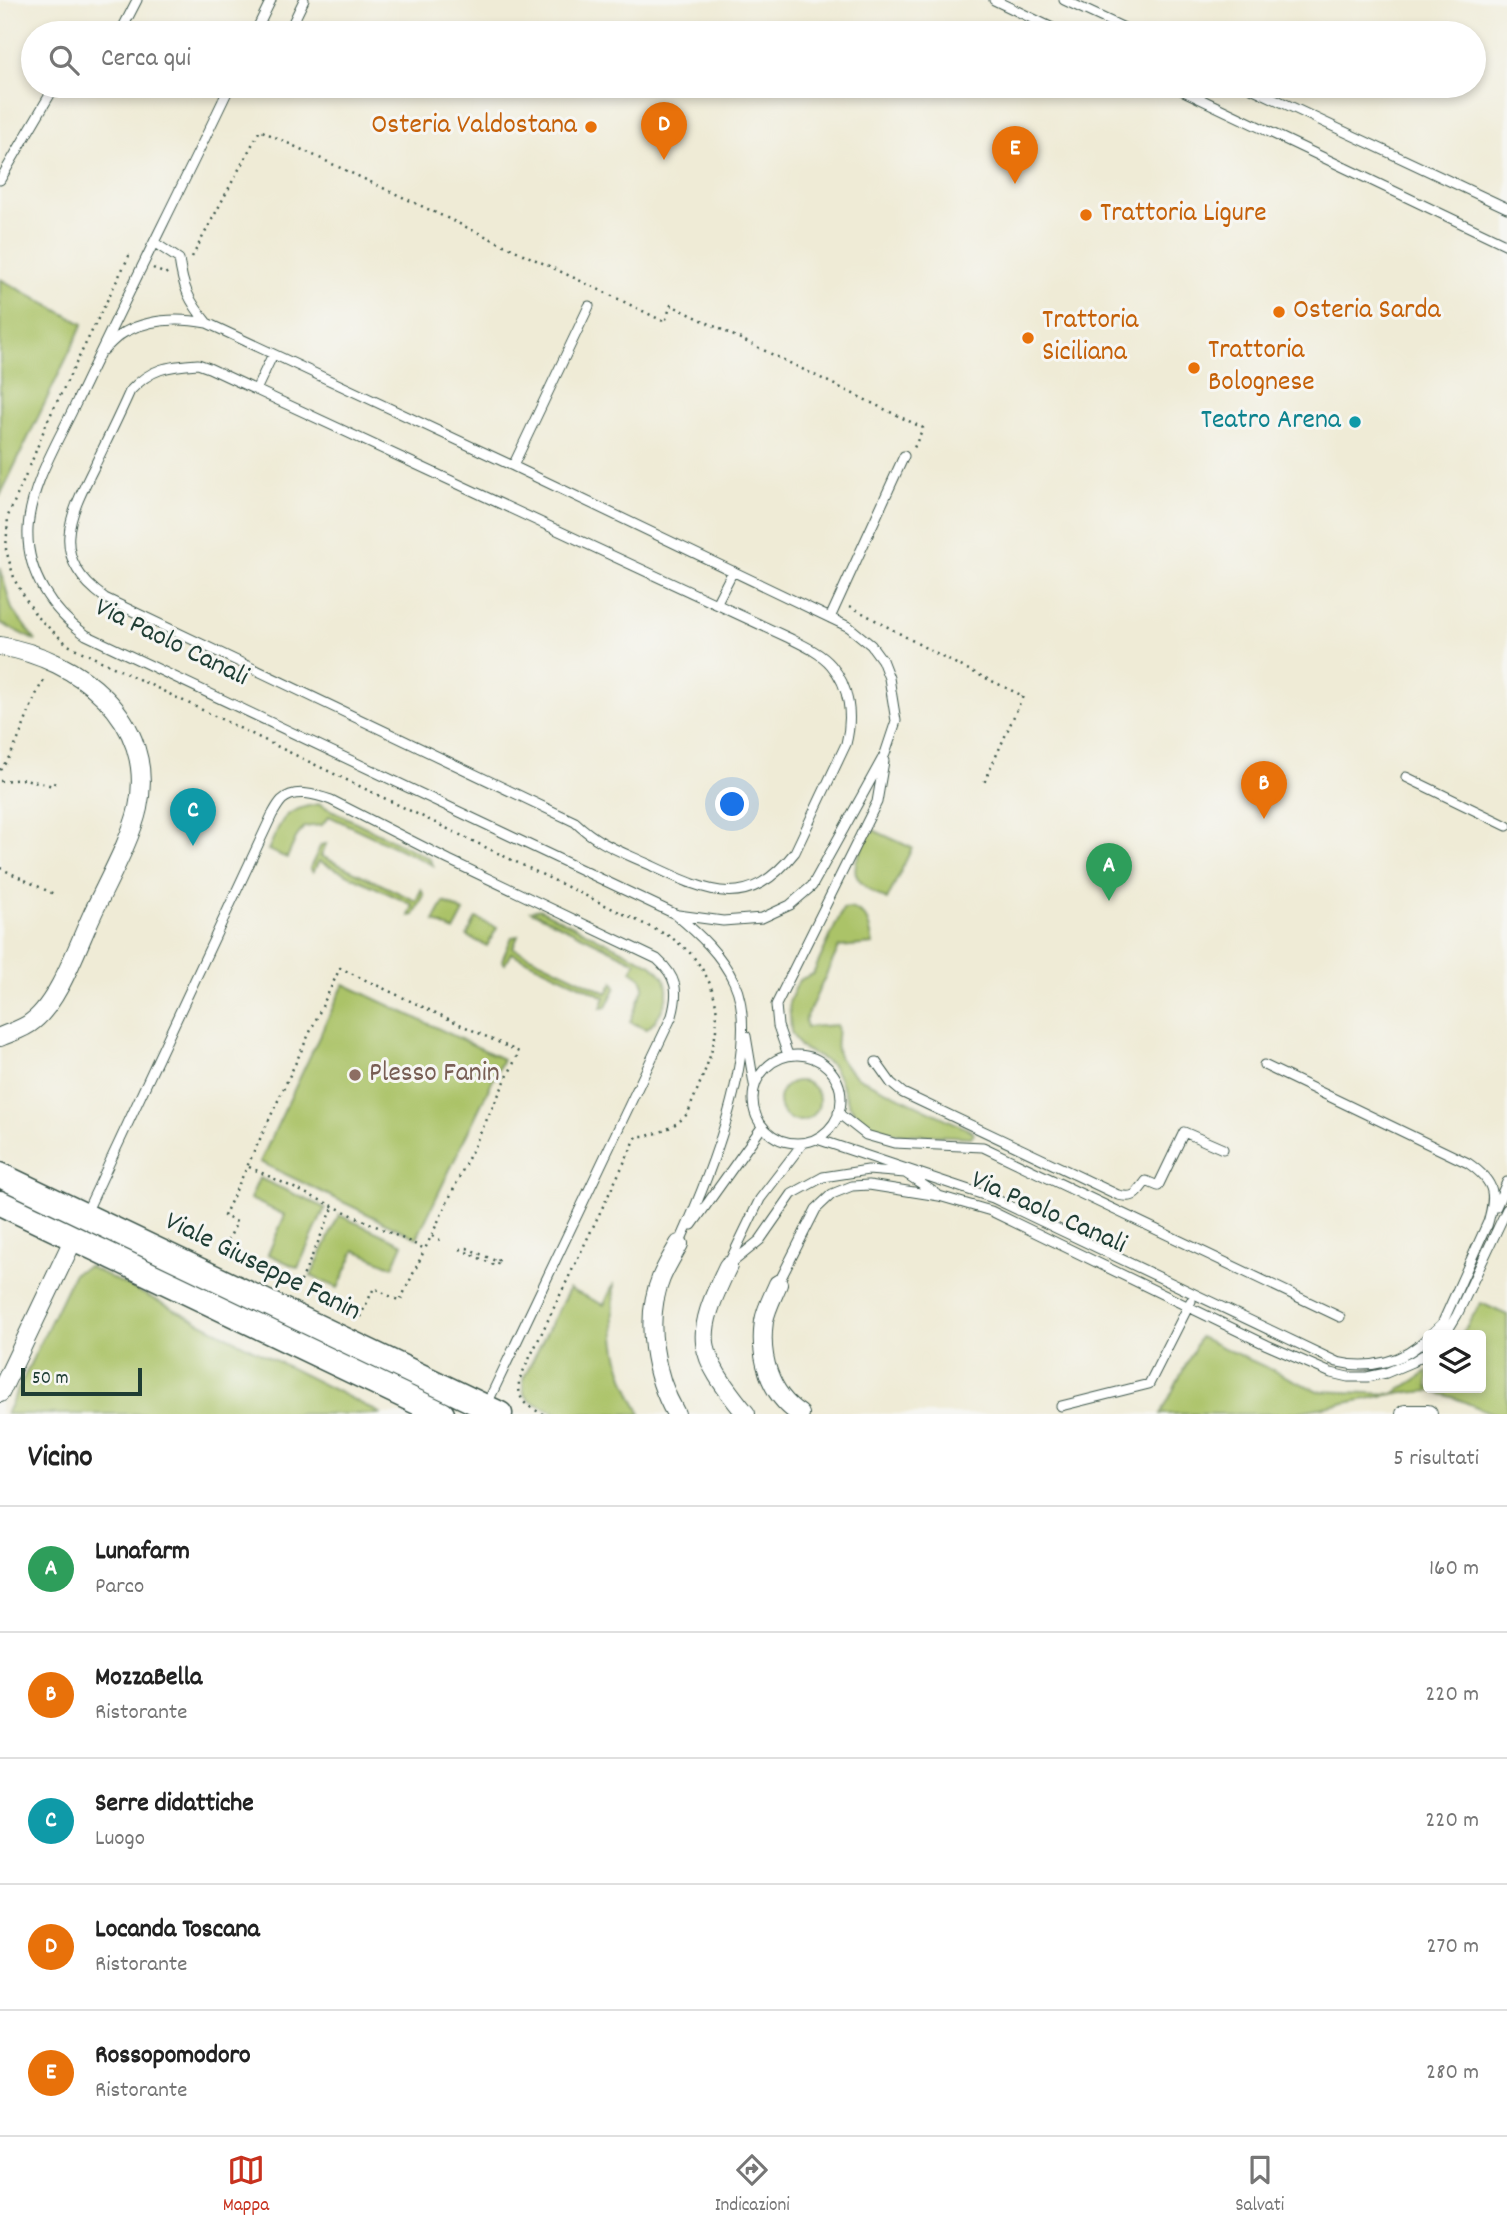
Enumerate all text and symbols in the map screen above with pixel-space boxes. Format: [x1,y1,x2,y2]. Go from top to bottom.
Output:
search box [21,21,1486,98]
icon: search [45,41,83,79]
text: Cerca qui [101,41,191,78]
pin: D [641,102,687,160]
place label: Osteria Valdostana [371,107,578,147]
marker: Osteria Valdostana [583,119,599,135]
pin: E [992,126,1038,184]
place label: Trattoria Ligure [1100,195,1267,235]
marker: Trattoria Ligure [1078,207,1094,223]
place label: Osteria Sarda [1293,292,1442,332]
place label: Trattoria Siciliana [1042,302,1139,374]
marker: Osteria Sarda [1271,304,1287,320]
marker: Trattoria Siciliana [1020,330,1036,346]
place label: Trattoria Bolognese [1208,332,1315,404]
marker: Trattoria Bolognese [1186,360,1202,376]
place label: Teatro Arena [1201,402,1342,442]
marker: Teatro Arena [1347,414,1363,430]
street label: Via Paolo Canali [87,589,255,699]
pin: B [1241,761,1287,819]
your location [715,787,749,821]
pin: C [170,788,216,846]
pin: A [1086,843,1132,901]
place label: Plesso Fanin [369,1055,500,1095]
marker: Plesso Fanin [347,1067,363,1083]
street label: Via Paolo Canali [964,1162,1132,1266]
street label: Viale Giuseppe Fanin [157,1203,367,1333]
map controls [1423,1330,1486,1393]
button: layers [1423,1330,1486,1393]
scale bar [21,1365,142,1397]
text: 50 m [32,1366,69,1393]
text: Vicino [28,1438,93,1481]
text: 5 risultati [1393,1443,1479,1476]
text: Lunafarm [95,1534,190,1571]
text: A [45,1553,57,1586]
text: 160 m [1429,1553,1479,1586]
text: Parco [95,1571,144,1604]
text: MozzaBella [95,1660,202,1697]
text: B [46,1679,56,1712]
text: 220 m [1425,1679,1479,1712]
text: Ristorante [95,1697,187,1730]
text: Serre didattiche [95,1786,254,1823]
text: C [45,1805,57,1838]
text: 220 m [1425,1805,1479,1838]
text: Luogo [95,1823,145,1856]
text: Locanda Toscana [95,1912,260,1949]
text: D [45,1931,57,1964]
text: 270 m [1427,1931,1479,1964]
text: Ristorante [95,1949,187,1982]
text: Rossopomodoro [95,2038,251,2075]
text: E [46,2057,56,2090]
text: 280 m [1426,2057,1479,2090]
text: Ristorante [95,2075,187,2108]
tab: Mappa [223,2151,269,2220]
tab: Indicazioni [715,2151,790,2220]
tab: Salvati [1235,2151,1284,2220]

